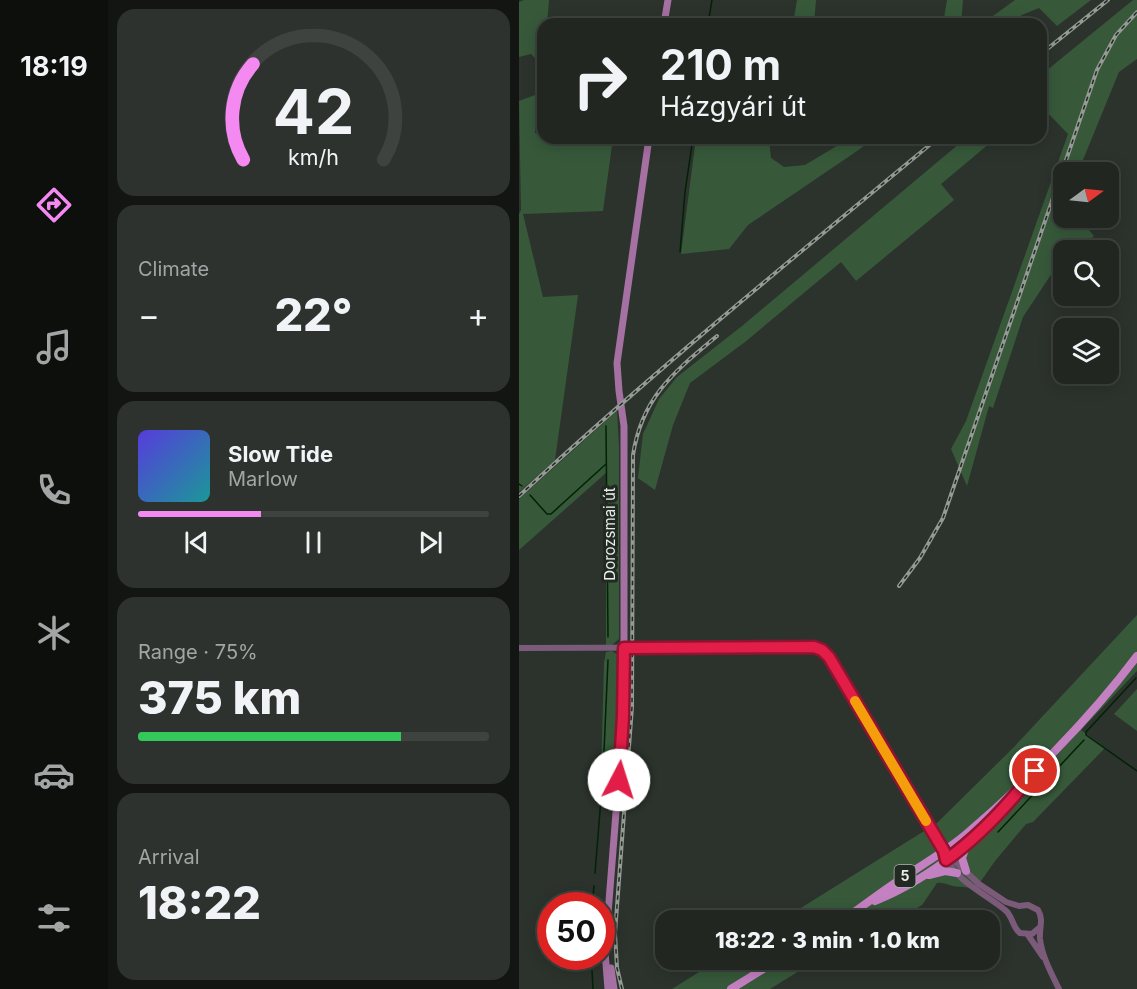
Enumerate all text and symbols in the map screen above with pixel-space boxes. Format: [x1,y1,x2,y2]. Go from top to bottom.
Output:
text: 210 m [660,39,781,90]
icon: right [561,42,639,120]
text: 18:19 [20,50,88,83]
text: 42 [273,74,354,149]
text: Házgyári út [660,90,806,123]
text: km/h [288,144,339,170]
north arrow [1053,162,1119,228]
map controls [1053,162,1119,384]
icon: directions [33,184,75,226]
button: search [1053,240,1119,306]
text: Climate [138,257,209,281]
text: 22° [274,287,353,342]
text: − [138,295,160,335]
text: + [467,295,489,335]
button: layers [1053,318,1119,384]
icon: music [33,326,75,368]
text: Slow Tide [228,441,333,467]
text: Marlow [228,467,298,491]
icon: phone [33,469,75,511]
street label: Dorozsmai út [600,487,619,581]
icon: previous [180,526,213,559]
icon: pause [297,526,330,559]
icon: next [414,526,447,559]
icon: climate [33,612,75,654]
text: Range · 75% [138,640,258,664]
text: 375 km [138,670,301,725]
pin [1009,745,1060,796]
position arrow [587,748,651,812]
icon: car [33,754,75,796]
icon: arrive [1018,754,1051,787]
text: Arrival [138,845,200,869]
road number: 5 [895,865,915,887]
text: 18:22 [138,875,261,930]
speed limit sign: 50 [537,892,615,970]
icon: filters [33,897,75,939]
text: 18:22 · 3 min · 1.0 km [715,927,940,953]

